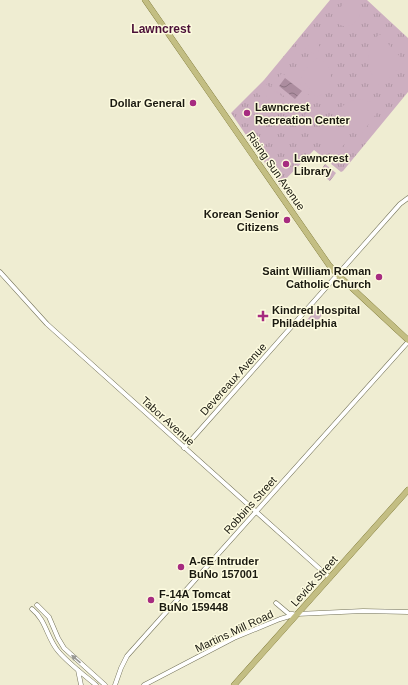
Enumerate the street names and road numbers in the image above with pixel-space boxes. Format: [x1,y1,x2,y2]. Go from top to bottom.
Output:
street label: Rising Sun Avenue [244,130,308,212]
street label: Devereaux Avenue [198,341,268,417]
street label: Tabor Avenue [139,394,197,448]
street label: Robbins Street [221,474,279,536]
street label: Levick Street [288,553,340,609]
street label: Martins Mill Road [193,608,275,654]

